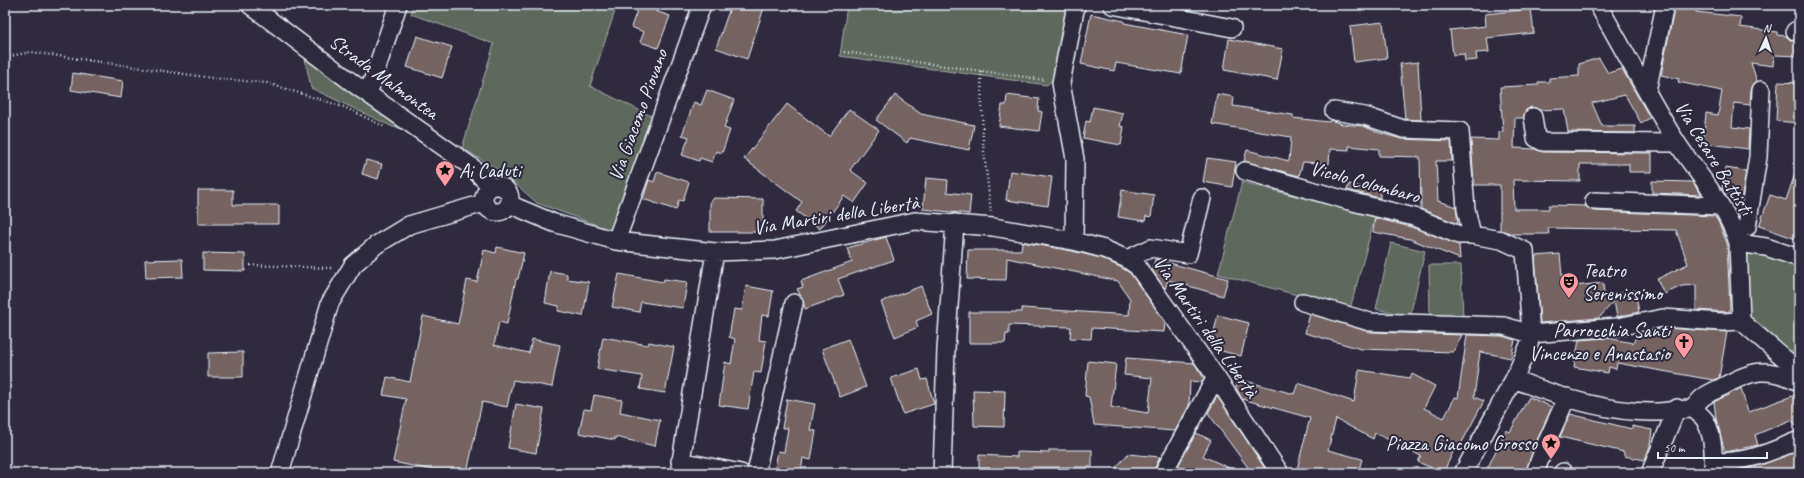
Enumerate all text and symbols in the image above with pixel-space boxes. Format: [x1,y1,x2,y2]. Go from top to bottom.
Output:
north arrow [1746,18,1786,58]
text: N [1763,21,1772,35]
street label: Strada Malmontea [324,29,445,126]
street label: Via Giacomo Piovano [603,45,674,184]
street label: Via Cesare Battisti [1669,96,1760,221]
street label: Vicolo Colombaro [1308,155,1423,209]
place label: Ai Caduti [459,158,523,183]
place icon: Ai Caduti [434,159,456,187]
street label: Via Martiri della Libertà [752,189,922,240]
street label: Via Martiri della Libertà [1148,251,1265,404]
place label: Teatro Serenissimo [1583,258,1664,306]
theatre icon: Teatro Serenissimo [1558,271,1580,299]
place label: Parrocchia Santi Vincenzo e Anastasio [1529,318,1672,366]
church icon: Parrocchia Santi Vincenzo e Anastasio [1673,331,1695,359]
place label: Piazza Giacomo Grosso [1386,431,1538,456]
place icon: Piazza Giacomo Grosso [1540,432,1562,460]
scale bar [1658,434,1767,460]
text: 50 m [1664,440,1686,456]

